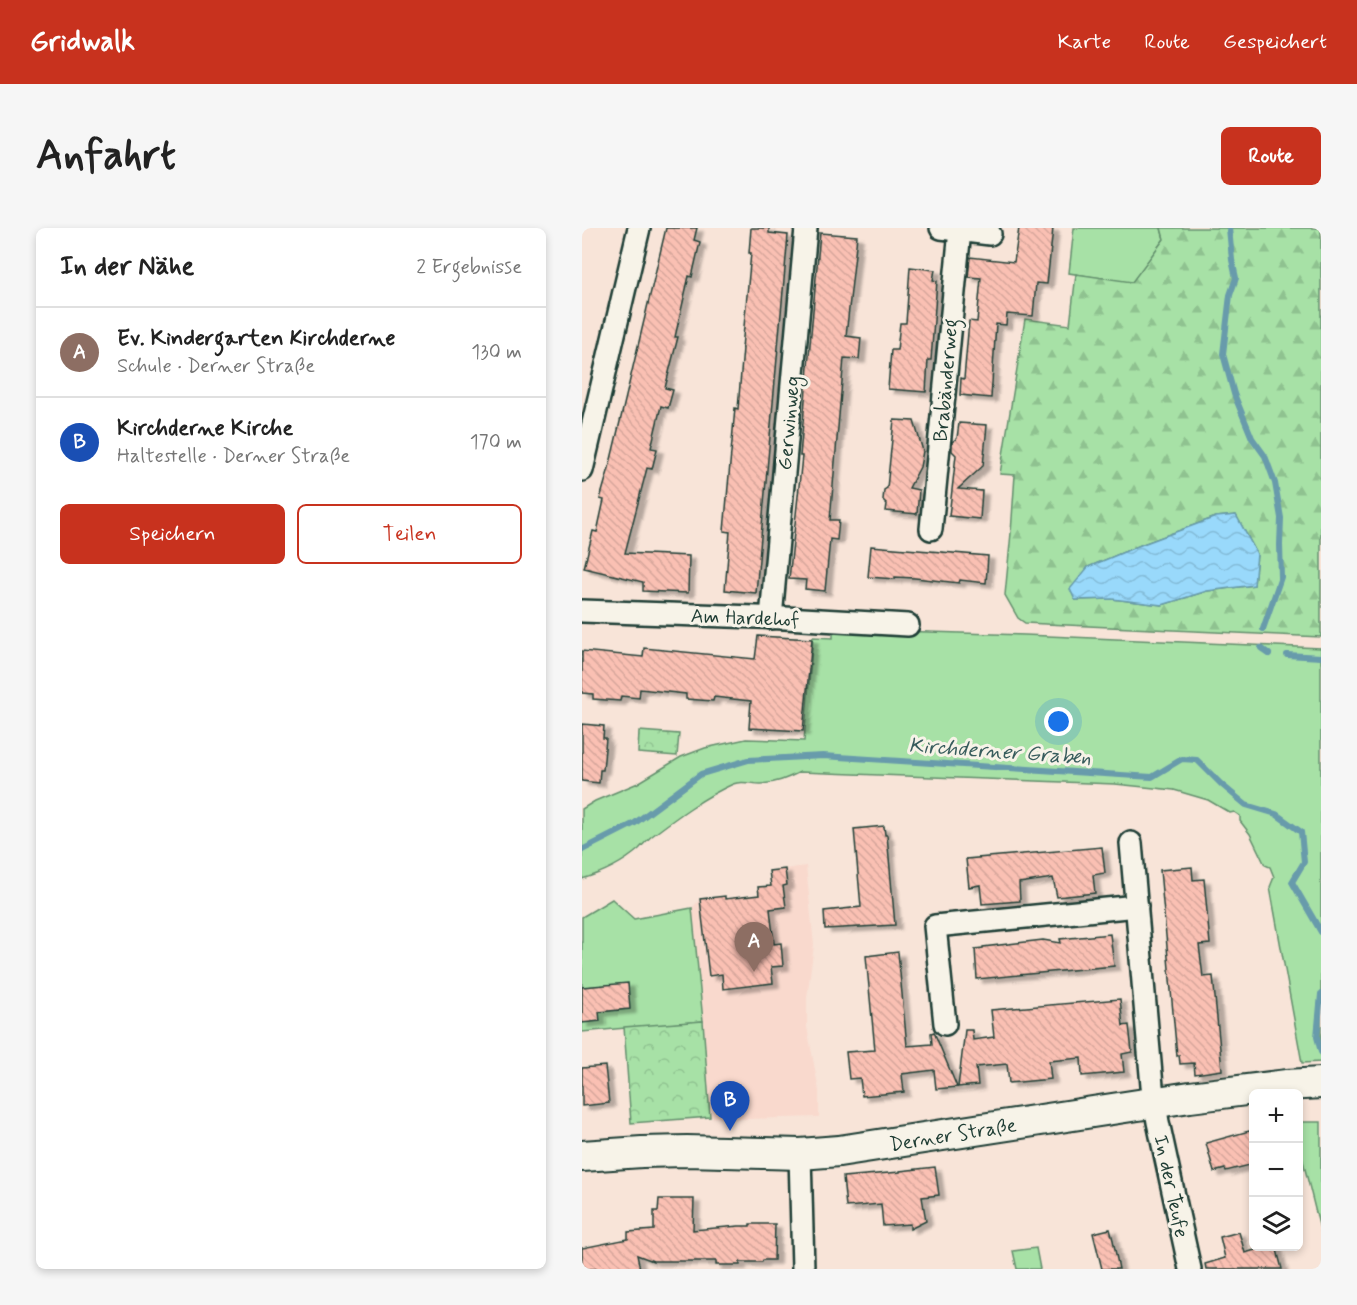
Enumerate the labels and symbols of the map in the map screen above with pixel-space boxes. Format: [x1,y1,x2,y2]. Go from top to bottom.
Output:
street label: Brabänderweg [928,317,967,443]
street label: Gerwinweg [772,375,808,472]
street label: Am Hardehof [690,603,800,634]
your location [1044,707,1073,736]
water label: Kirchderner Graben [908,732,1092,772]
pin: A [734,922,774,972]
pin: B [710,1082,750,1131]
street label: Derner Straße [888,1112,1019,1159]
street label: In der Teufe [1146,1132,1195,1240]

